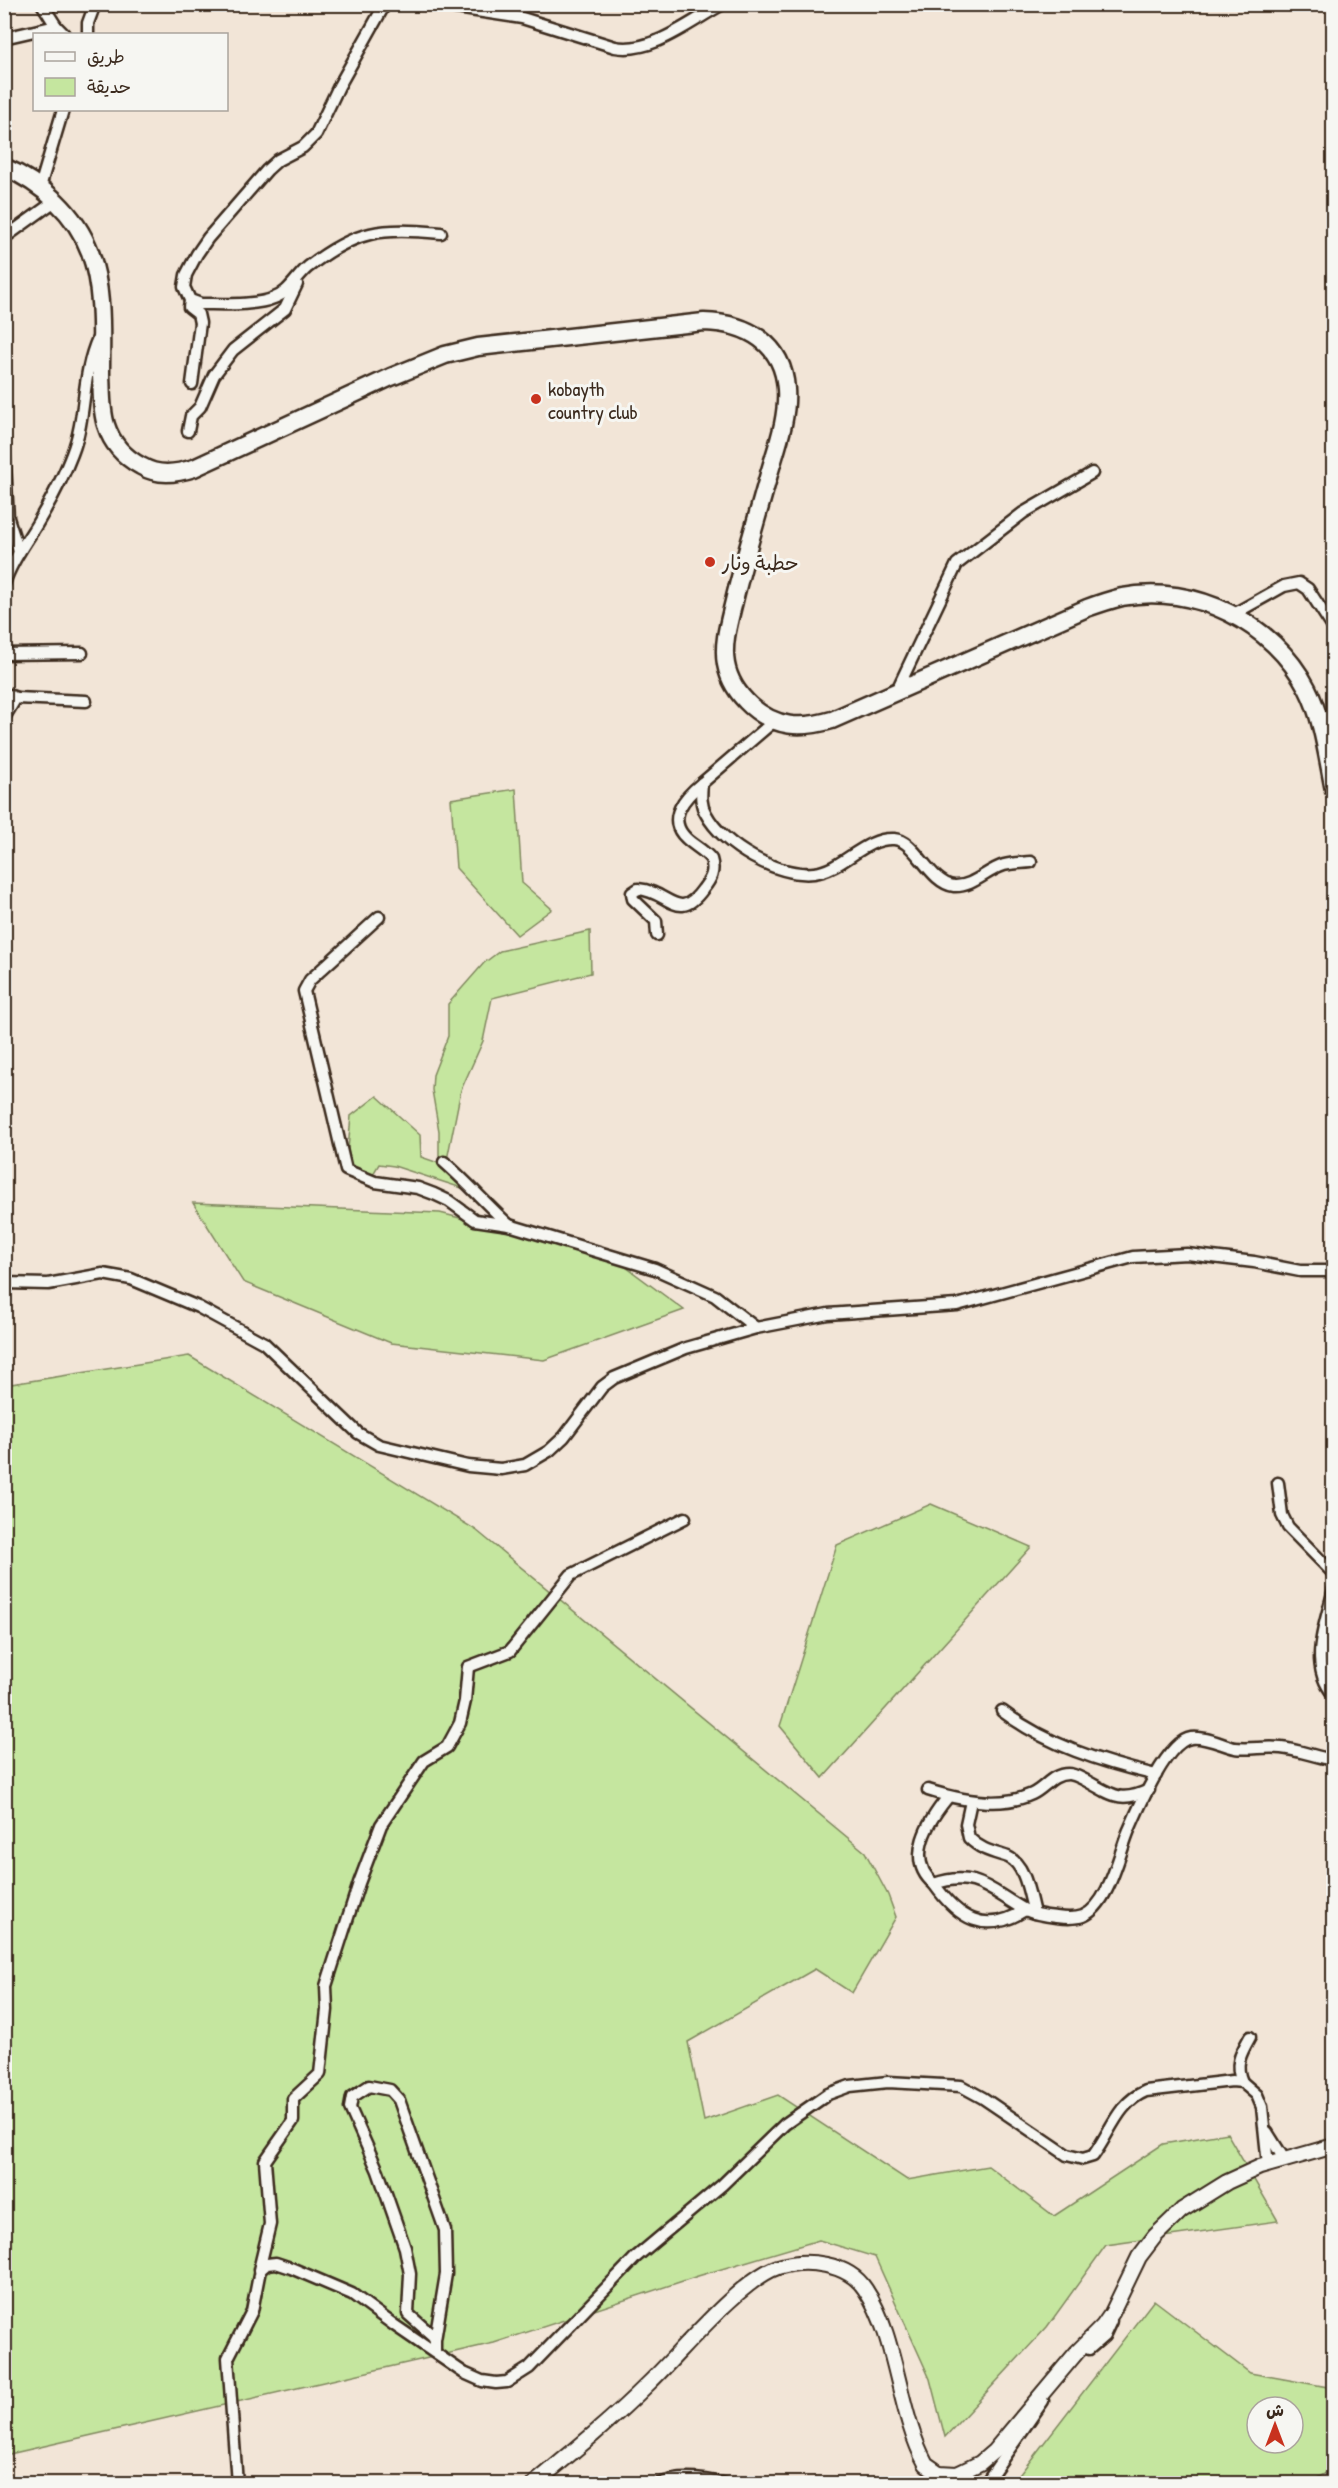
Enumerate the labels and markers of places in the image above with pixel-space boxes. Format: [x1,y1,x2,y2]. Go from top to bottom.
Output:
place label: kobayth country club [548,375,638,425]
marker: kobayth country club [529,392,543,406]
place label: حطبة ونار [721,549,799,576]
marker: حطبة ونار [703,555,717,569]

